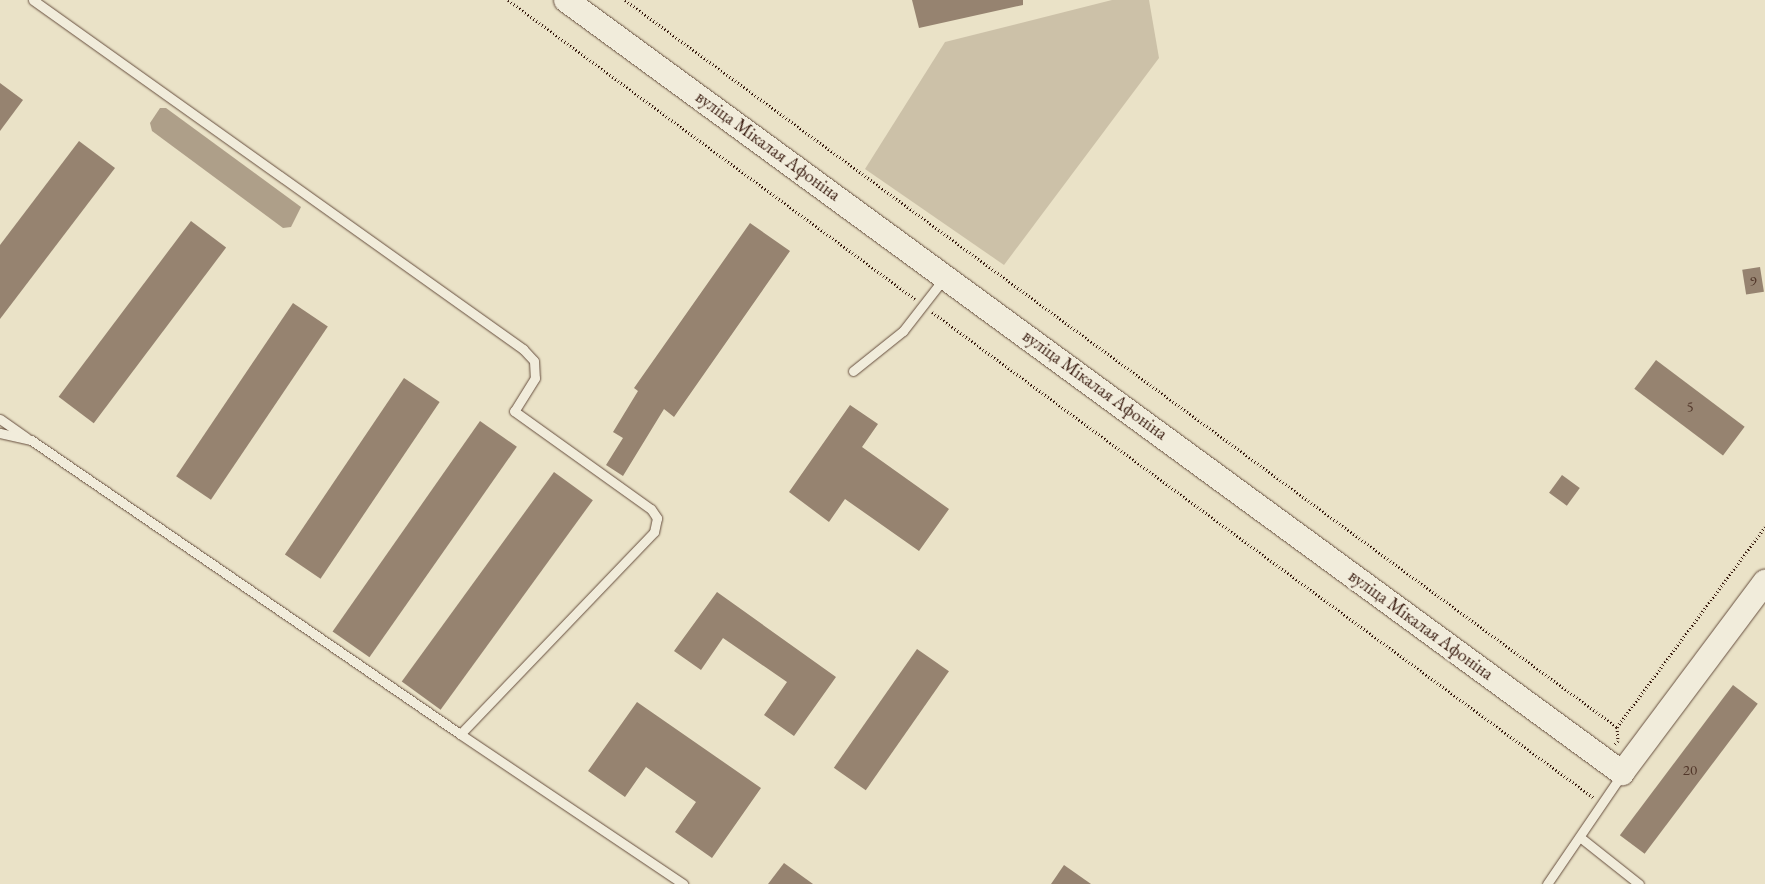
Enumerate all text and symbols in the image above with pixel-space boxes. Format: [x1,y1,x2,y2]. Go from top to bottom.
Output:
street label: вуліца Мікалая Афоніна [691,86,845,206]
house number: 9 [1749,272,1757,290]
street label: вуліца Мікалая Афоніна [1018,325,1172,445]
house number: 5 [1686,398,1694,416]
street label: вуліца Мікалая Афоніна [1344,565,1498,685]
house number: 20 [1683,761,1697,779]

